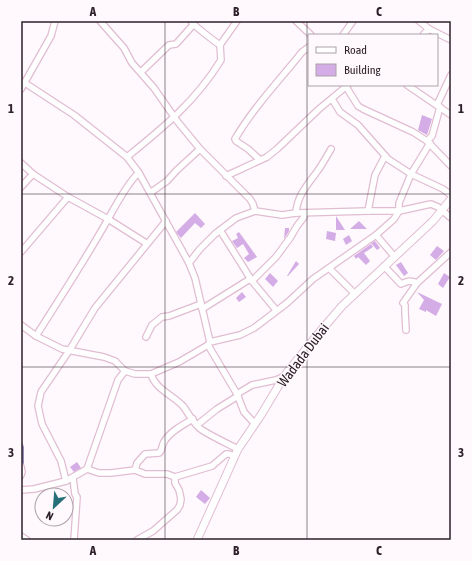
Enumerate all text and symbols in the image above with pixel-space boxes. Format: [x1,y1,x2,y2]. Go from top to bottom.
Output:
text: A [89,4,97,19]
text: B [233,4,240,19]
text: C [376,4,382,19]
legend [308,34,438,86]
text: Road [344,43,367,57]
text: Building [344,63,382,77]
text: 1 [8,101,14,116]
text: 1 [458,101,464,116]
text: 2 [8,273,14,288]
text: 2 [458,273,464,288]
street label: Wadada Dubai [274,320,332,390]
text: 3 [8,445,14,460]
text: 3 [458,445,464,460]
north arrow [34,487,74,527]
text: N [44,509,55,523]
text: A [89,543,97,558]
text: B [233,543,240,558]
text: C [376,543,382,558]

